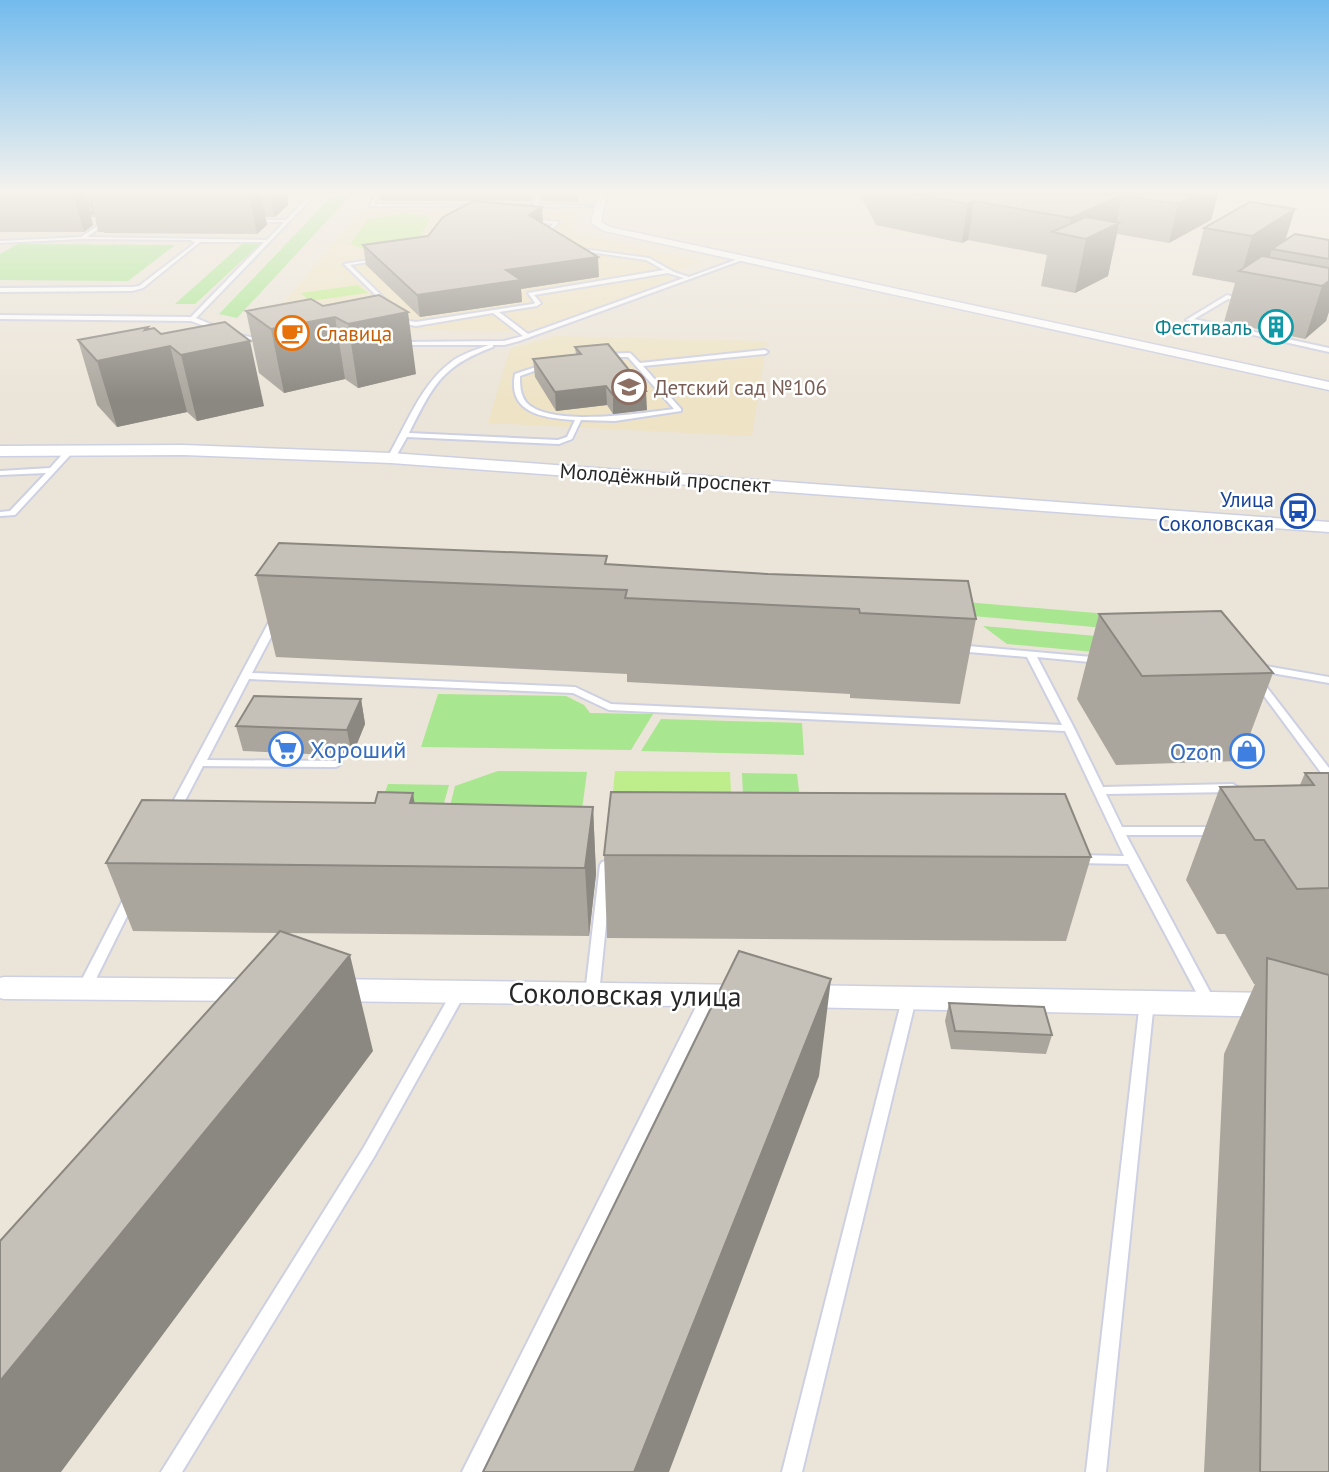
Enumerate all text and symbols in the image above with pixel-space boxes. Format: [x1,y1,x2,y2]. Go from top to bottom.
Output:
building icon: Фестиваль [1257,308,1295,346]
cafe icon: Славица [273,314,311,352]
place label: Фестиваль [1155,314,1252,341]
place label: Славица [316,320,392,347]
school or university icon: Детский сад №106 [610,368,648,406]
place label: Детский сад №106 [654,374,827,401]
street label: Молодёжный проспект [559,457,772,499]
place label: Улица Соколовская [1158,486,1274,537]
bus stop icon: Улица Соколовская [1279,492,1317,530]
supermarket icon: Хороший [267,730,305,768]
shop icon: Ozon [1228,732,1266,770]
place label: Хороший [310,734,406,765]
place label: Ozon [1170,736,1222,767]
street label: Соколовская улица [508,973,742,1015]

